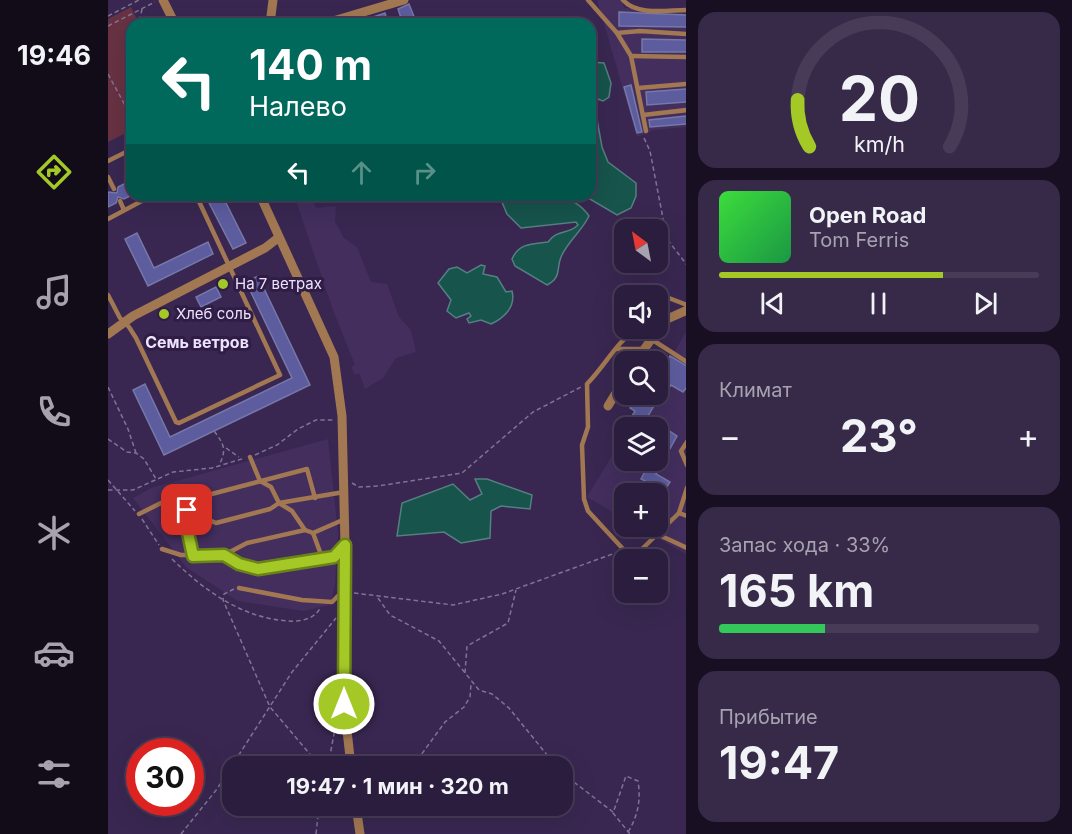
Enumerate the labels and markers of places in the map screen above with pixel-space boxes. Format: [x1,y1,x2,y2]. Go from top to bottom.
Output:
place label: На 7 ветрах [235,274,322,293]
marker: На 7 ветрах [216,277,230,291]
place label: Хлеб соль [176,304,251,323]
marker: Хлеб соль [157,307,171,321]
pin [161,484,212,535]

